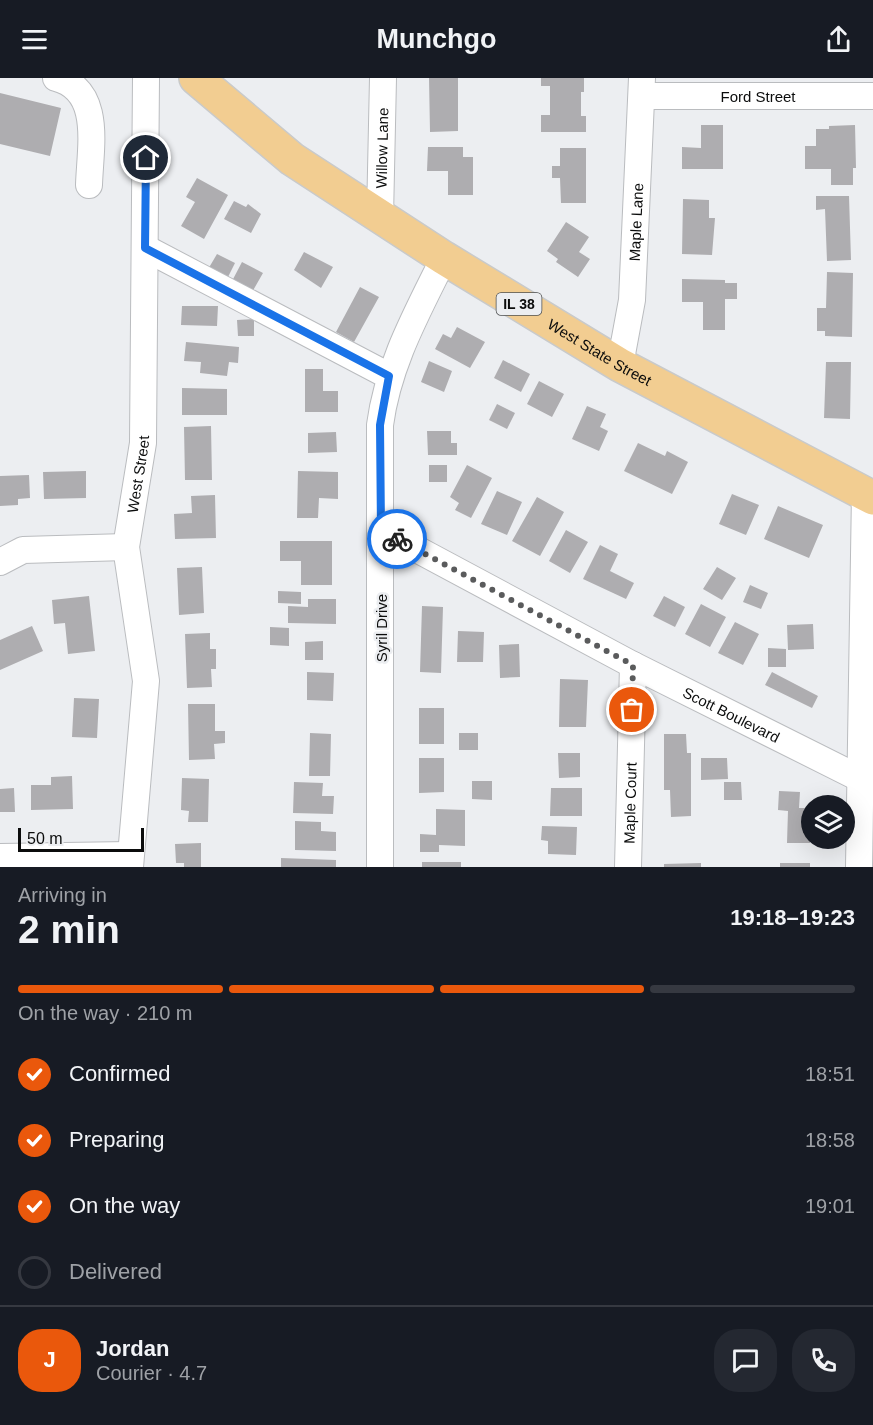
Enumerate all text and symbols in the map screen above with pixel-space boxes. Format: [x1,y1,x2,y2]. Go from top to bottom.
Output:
icon: menu [18,23,51,56]
icon: share [822,23,855,56]
text: Munchgo [377,24,496,54]
street label: Ford Street [720,88,796,105]
street label: Willow Lane [372,107,391,189]
pin [120,132,171,183]
icon: home [129,141,162,174]
street label: Maple Lane [625,183,646,262]
road number: IL 38 [496,293,542,315]
street label: West State Street [545,315,655,389]
street label: West Street [123,435,152,514]
courier [367,509,427,569]
icon: bike [381,523,414,556]
street label: Syril Drive [373,594,390,662]
street label: Scott Boulevard [680,683,783,746]
pin [606,684,657,735]
icon: bag [615,693,648,726]
street label: Maple Court [620,761,639,844]
map controls [801,795,855,849]
button: layers [801,795,855,849]
scale bar [18,825,144,852]
text: 50 m [27,830,63,847]
text: Arriving in [18,884,107,906]
text: 19:18–19:23 [730,905,855,930]
text: 2 min [18,908,120,951]
text: On the way · 210 m [18,1002,193,1024]
icon: check [18,1058,51,1091]
text: Confirmed [69,1061,170,1086]
text: 18:51 [805,1063,855,1085]
icon: check [18,1124,51,1157]
text: Preparing [69,1127,164,1152]
text: 18:58 [805,1129,855,1151]
icon: check [18,1190,51,1223]
text: On the way [69,1193,180,1218]
text: 19:01 [805,1195,855,1217]
text: Delivered [69,1259,162,1284]
button: chat [714,1329,777,1392]
button: phone [792,1329,855,1392]
text: Jordan [96,1336,169,1361]
text: J [43,1347,56,1372]
text: Courier · 4.7 [96,1362,207,1384]

